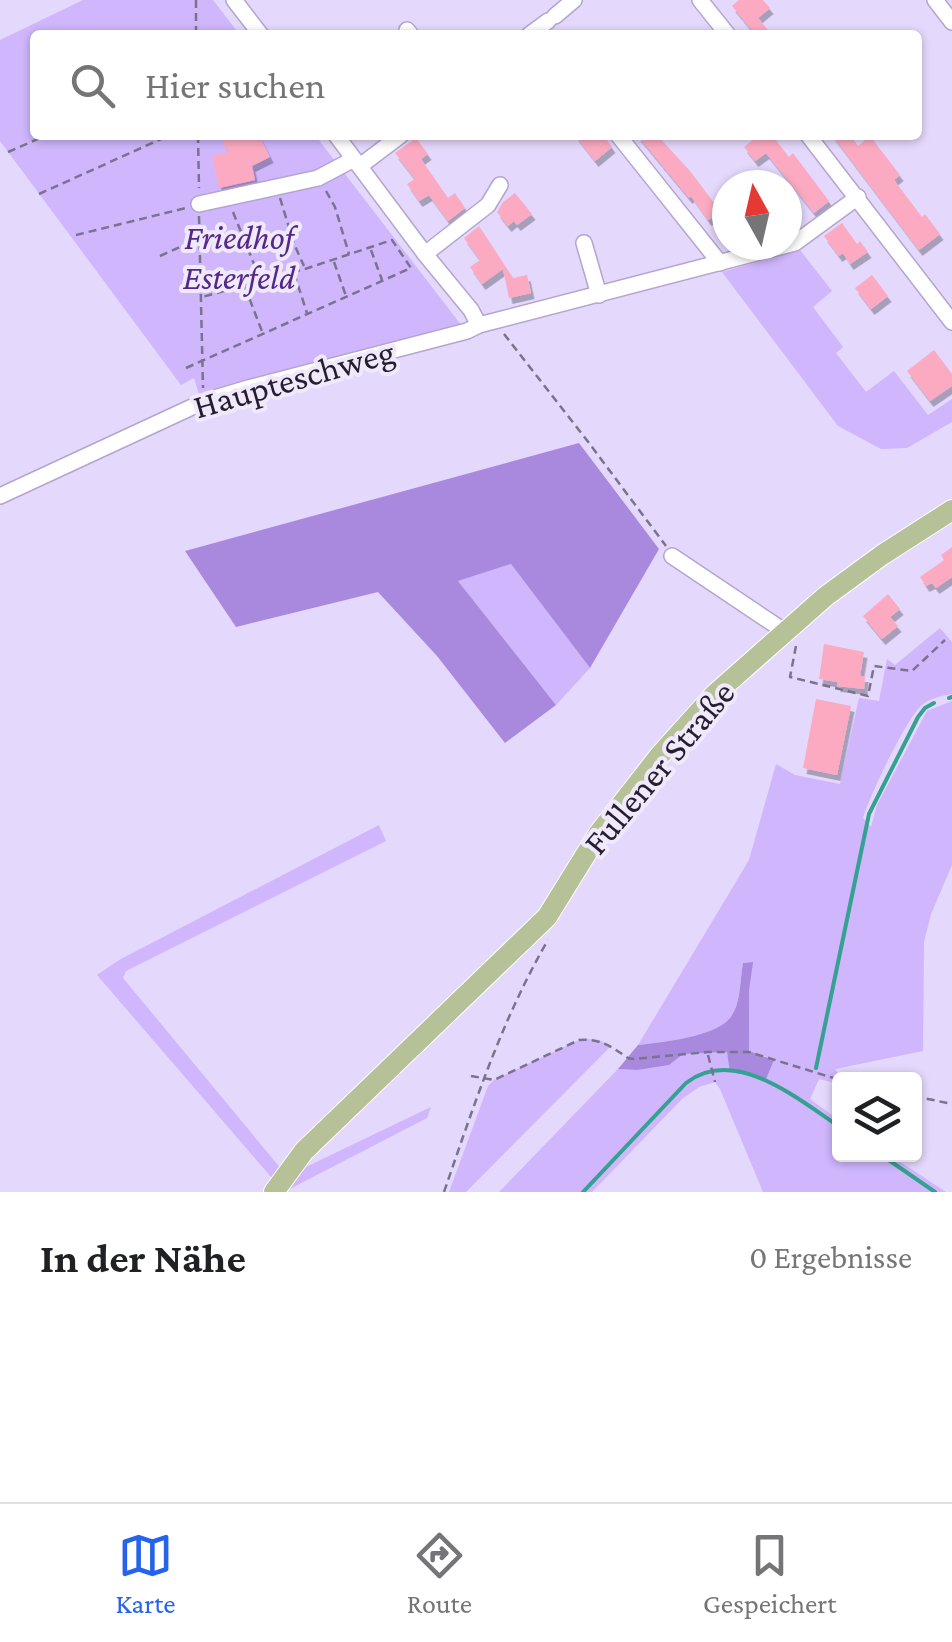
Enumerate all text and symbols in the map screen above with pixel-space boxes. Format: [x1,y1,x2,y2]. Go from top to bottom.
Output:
search box [30,30,922,140]
icon: search [65,58,120,113]
text: Hier suchen [145,64,325,106]
north arrow [712,170,802,260]
park label: Friedhof Esterfeld [183,218,299,297]
street label: Haupteschweg [189,332,399,426]
street label: Fullener Straße [576,674,742,862]
map controls [832,1072,922,1162]
button: layers [832,1072,922,1162]
text: In der Nähe [40,1234,246,1281]
text: 0 Ergebnisse [749,1239,912,1275]
tab: Karte [116,1528,176,1619]
tab: Route [407,1528,472,1619]
tab: Gespeichert [703,1528,836,1619]

